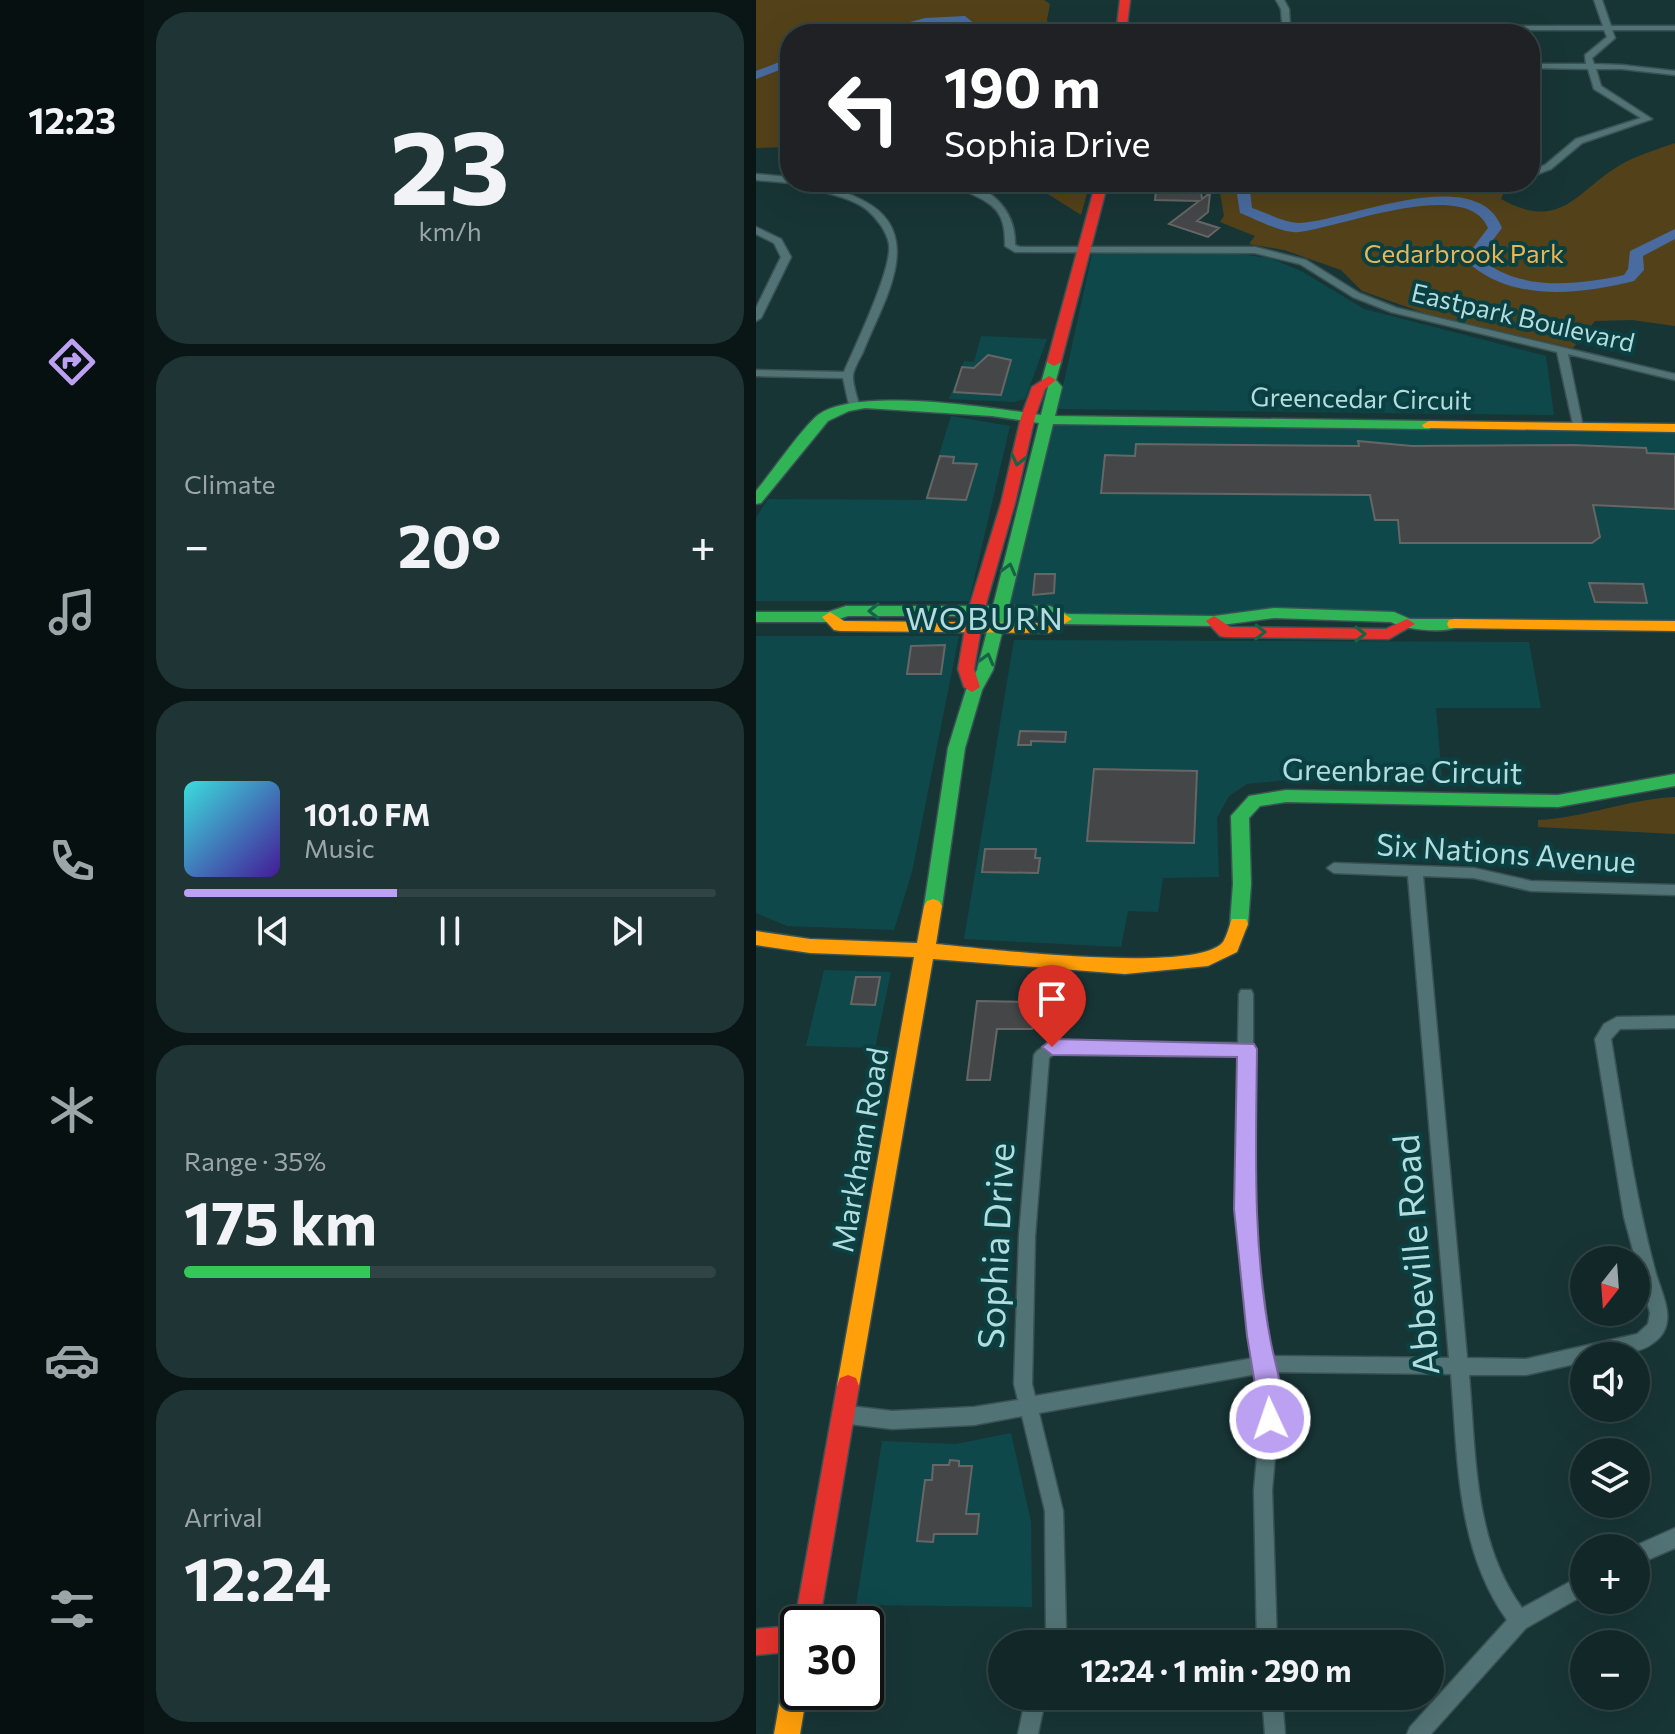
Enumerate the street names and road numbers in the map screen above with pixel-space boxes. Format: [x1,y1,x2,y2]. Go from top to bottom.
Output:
street label: Eastpark Boulevard [1409,276,1638,357]
street label: Greencedar Circuit [1250,380,1472,415]
street label: Greenbrae Circuit [1282,749,1523,790]
street label: Six Nations Avenue [1375,824,1637,879]
street label: Markham Road [822,1044,895,1255]
street label: Abbeville Road [1382,1133,1446,1378]
street label: Sophia Drive [967,1142,1021,1350]

